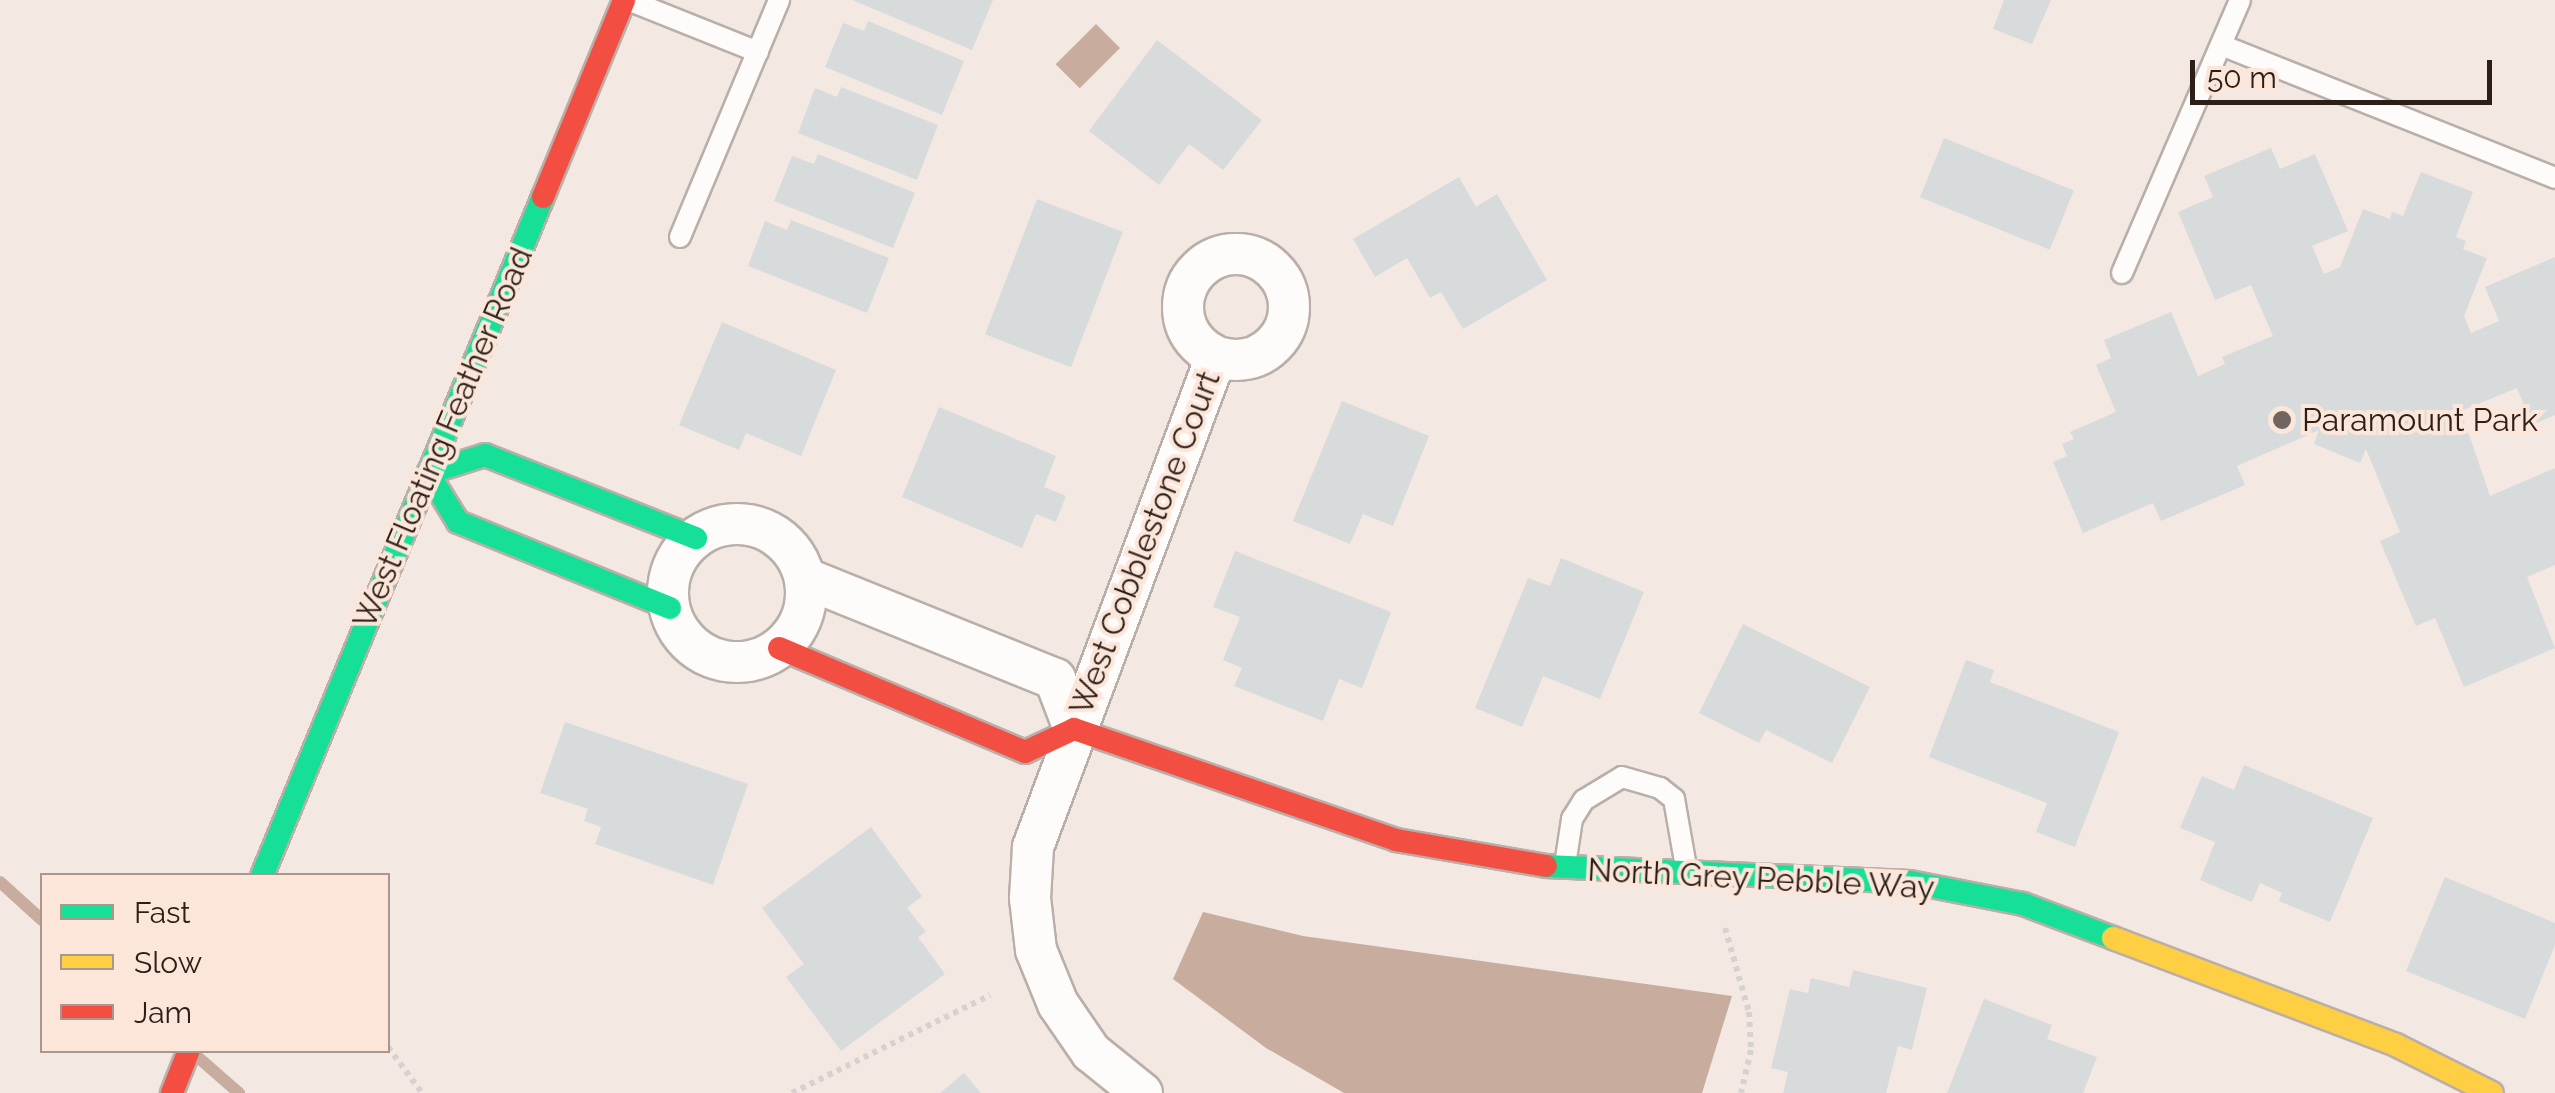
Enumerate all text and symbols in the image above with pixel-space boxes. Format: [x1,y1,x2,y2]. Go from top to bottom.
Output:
scale bar [2195,40,2498,102]
text: 50 m [2207,60,2277,95]
street label: West Floating Feather Road [345,241,541,635]
street label: West Cobblestone Court [1062,366,1228,720]
place label: Paramount Park [2302,401,2538,439]
marker: Paramount Park [2271,409,2293,431]
street label: North Grey Pebble Way [1586,851,1936,907]
legend [40,873,390,1053]
text: Fast [134,895,191,930]
text: Slow [134,945,202,980]
text: Jam [134,995,192,1030]

